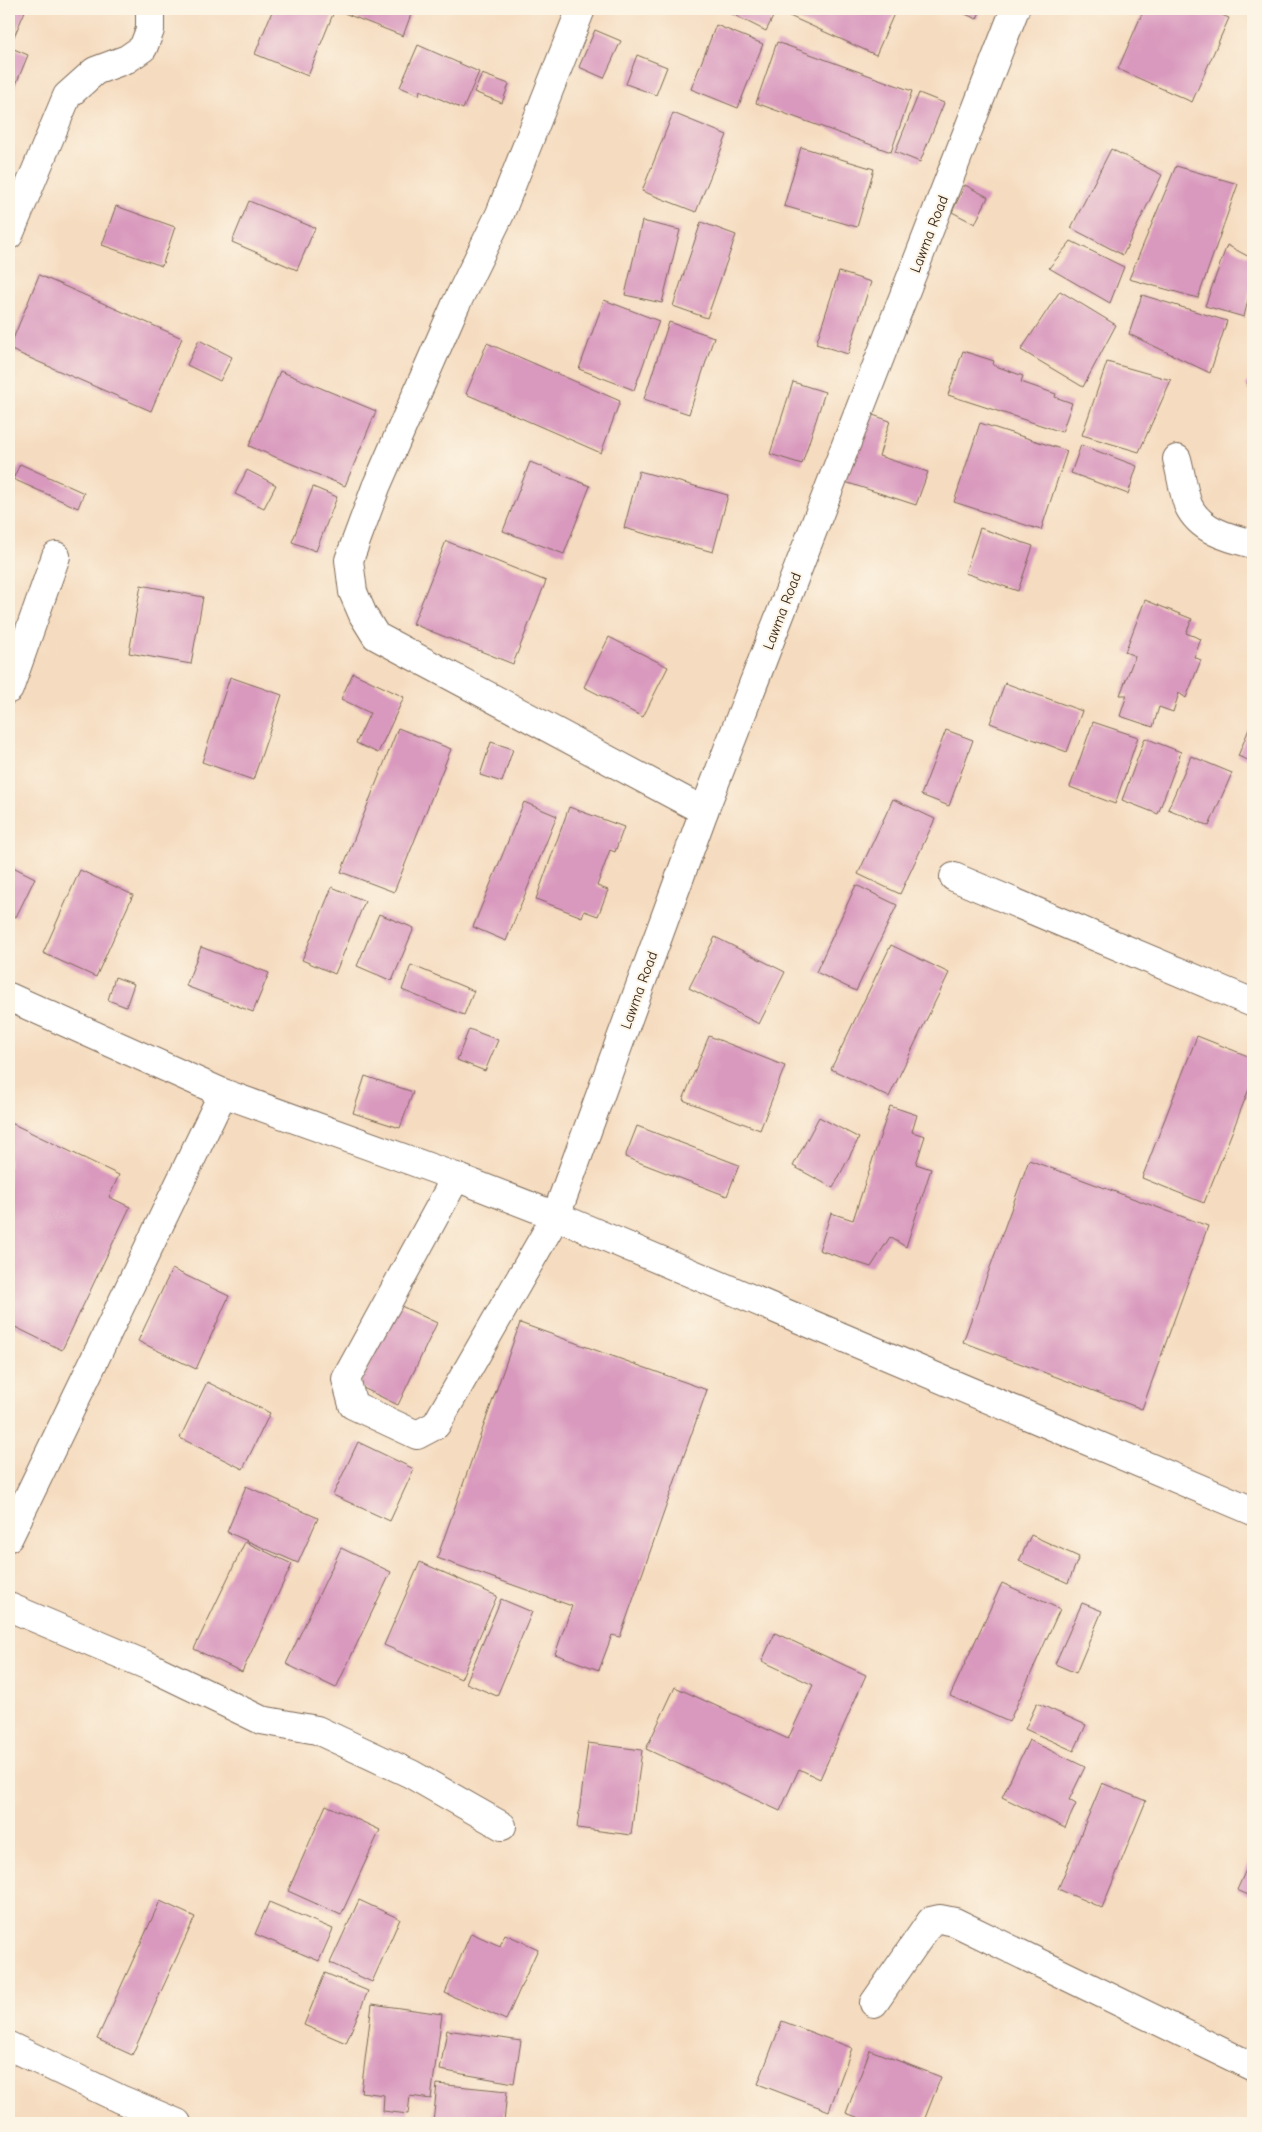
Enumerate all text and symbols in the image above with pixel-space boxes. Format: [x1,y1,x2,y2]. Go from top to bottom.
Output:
street label: Lawma Road [906,193,952,275]
street label: Lawma Road [759,570,805,652]
street label: Lawma Road [617,949,661,1031]

